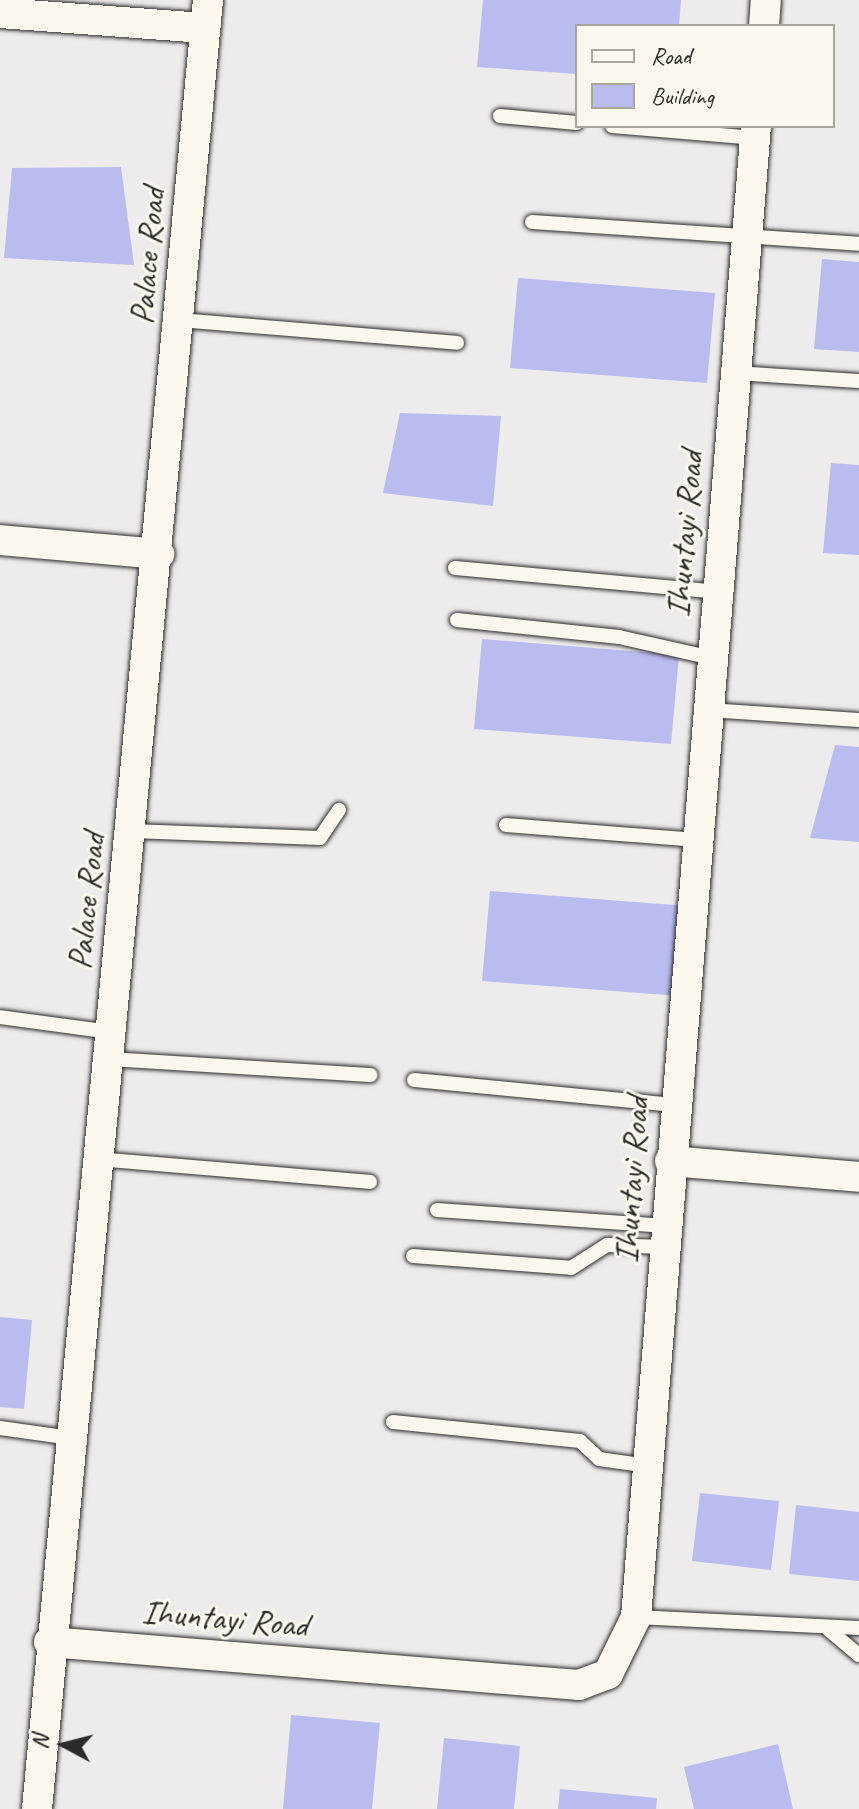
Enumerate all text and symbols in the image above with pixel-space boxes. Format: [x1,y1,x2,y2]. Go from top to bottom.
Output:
legend [575,24,835,128]
text: Road [651,41,691,71]
text: Building [651,81,714,111]
street label: Palace Road [121,186,173,326]
street label: Ihuntayi Road [656,449,712,619]
street label: Palace Road [59,831,113,971]
street label: Ihuntayi Road [605,1096,657,1264]
street label: Ihuntayi Road [140,1590,310,1646]
north arrow [24,1705,104,1785]
text: N [25,1734,55,1751]

